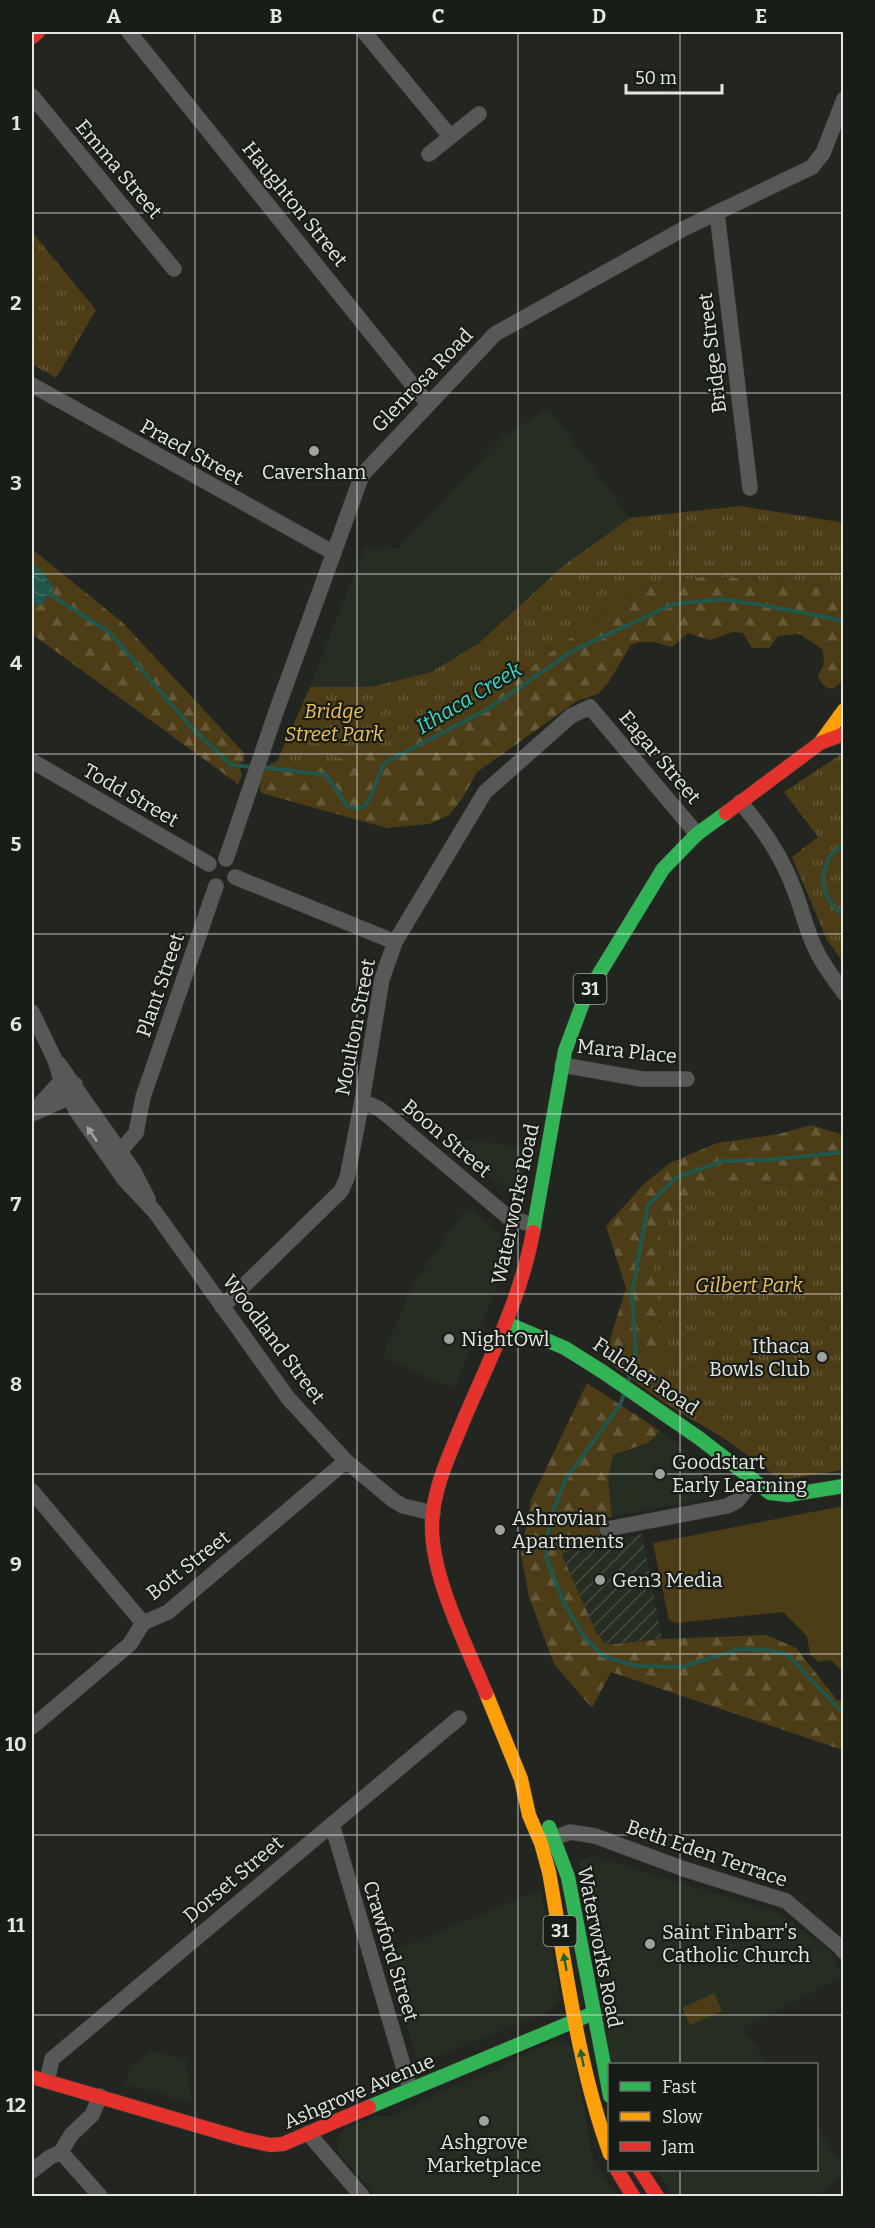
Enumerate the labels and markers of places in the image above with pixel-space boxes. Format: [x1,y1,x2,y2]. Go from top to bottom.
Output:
marker: Caversham [307,444,321,458]
place label: Caversham [262,460,366,484]
place label: NightOwl [461,1327,550,1351]
marker: NightOwl [442,1332,456,1346]
place label: Ithaca Bowls Club [709,1334,810,1381]
marker: Ithaca Bowls Club [815,1350,829,1364]
place label: Goodstart Early Learning [672,1450,807,1497]
marker: Goodstart Early Learning [653,1467,667,1481]
place label: Ashrovian Apartments [512,1506,624,1553]
marker: Ashrovian Apartments [493,1523,507,1537]
place label: Gen3 Media [612,1568,723,1592]
marker: Gen3 Media [593,1573,607,1587]
place label: Saint Finbarr's Catholic Church [662,1920,811,1967]
marker: Saint Finbarr's Catholic Church [643,1937,657,1951]
marker: Ashgrove Marketplace [477,2114,491,2128]
place label: Ashgrove Marketplace [427,2130,541,2177]

